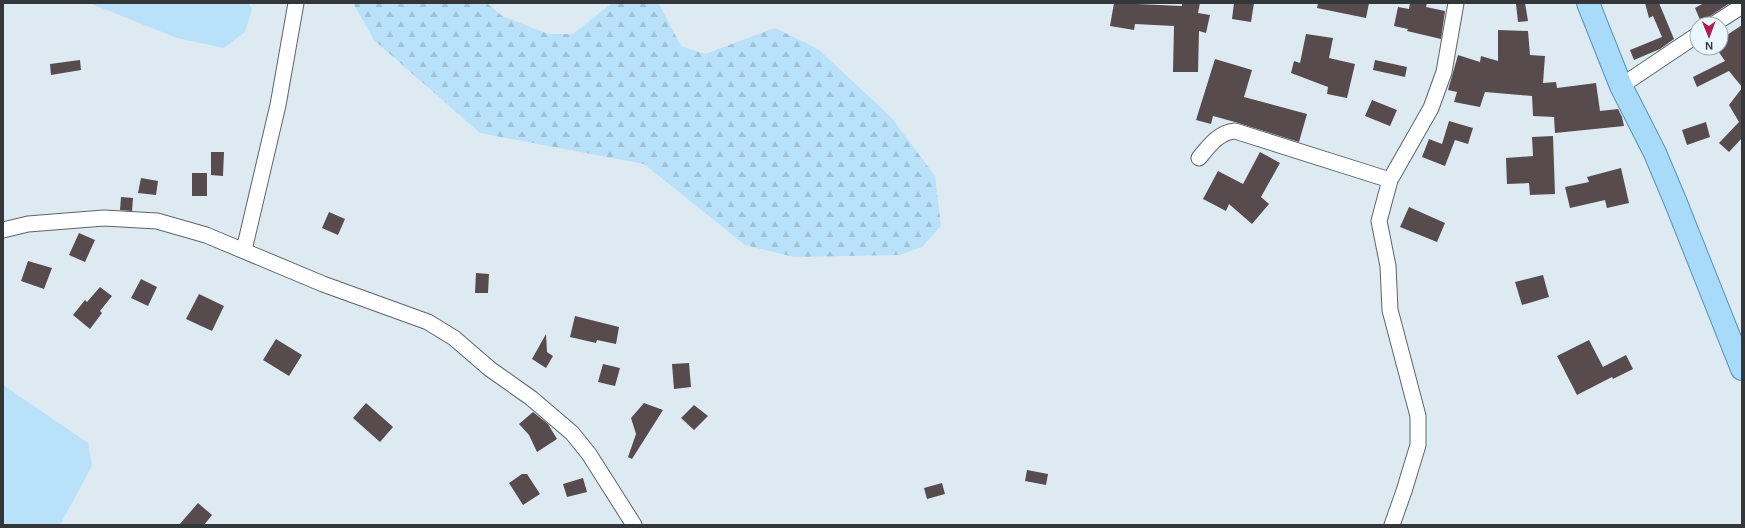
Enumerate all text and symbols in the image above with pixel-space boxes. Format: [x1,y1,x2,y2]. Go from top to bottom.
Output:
north arrow [1689,16,1729,56]
text: N [1705,40,1713,52]

